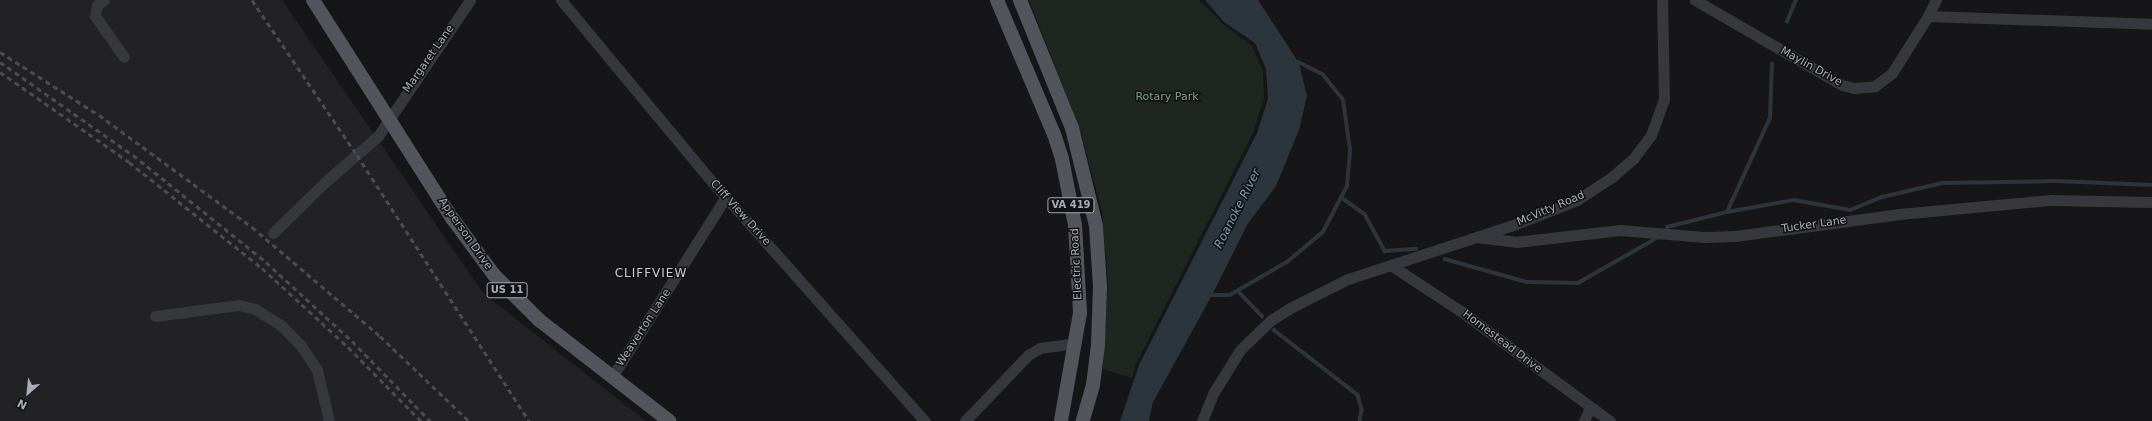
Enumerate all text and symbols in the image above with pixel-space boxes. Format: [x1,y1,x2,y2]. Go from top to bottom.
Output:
street label: Margaret Lane [401,23,457,95]
street label: Maylin Drive [1778,45,1844,89]
park label: Rotary Park [1135,90,1199,104]
water label: Roanoke River [1212,167,1264,251]
street label: Cliff View Drive [707,177,773,249]
street label: McVitty Road [1515,189,1587,229]
street label: Apperson Drive [435,195,495,273]
road number: VA 419 [1047,197,1095,213]
street label: Tucker Lane [1781,214,1847,236]
street label: Electric Road [1069,228,1085,300]
district label: CLIFFVIEW [615,267,687,281]
road number: US 11 [486,282,528,298]
street label: Weaverton Lane [614,287,674,369]
street label: Homestead Drive [1460,308,1544,376]
north arrow [8,373,48,413]
text: N [15,396,29,412]

